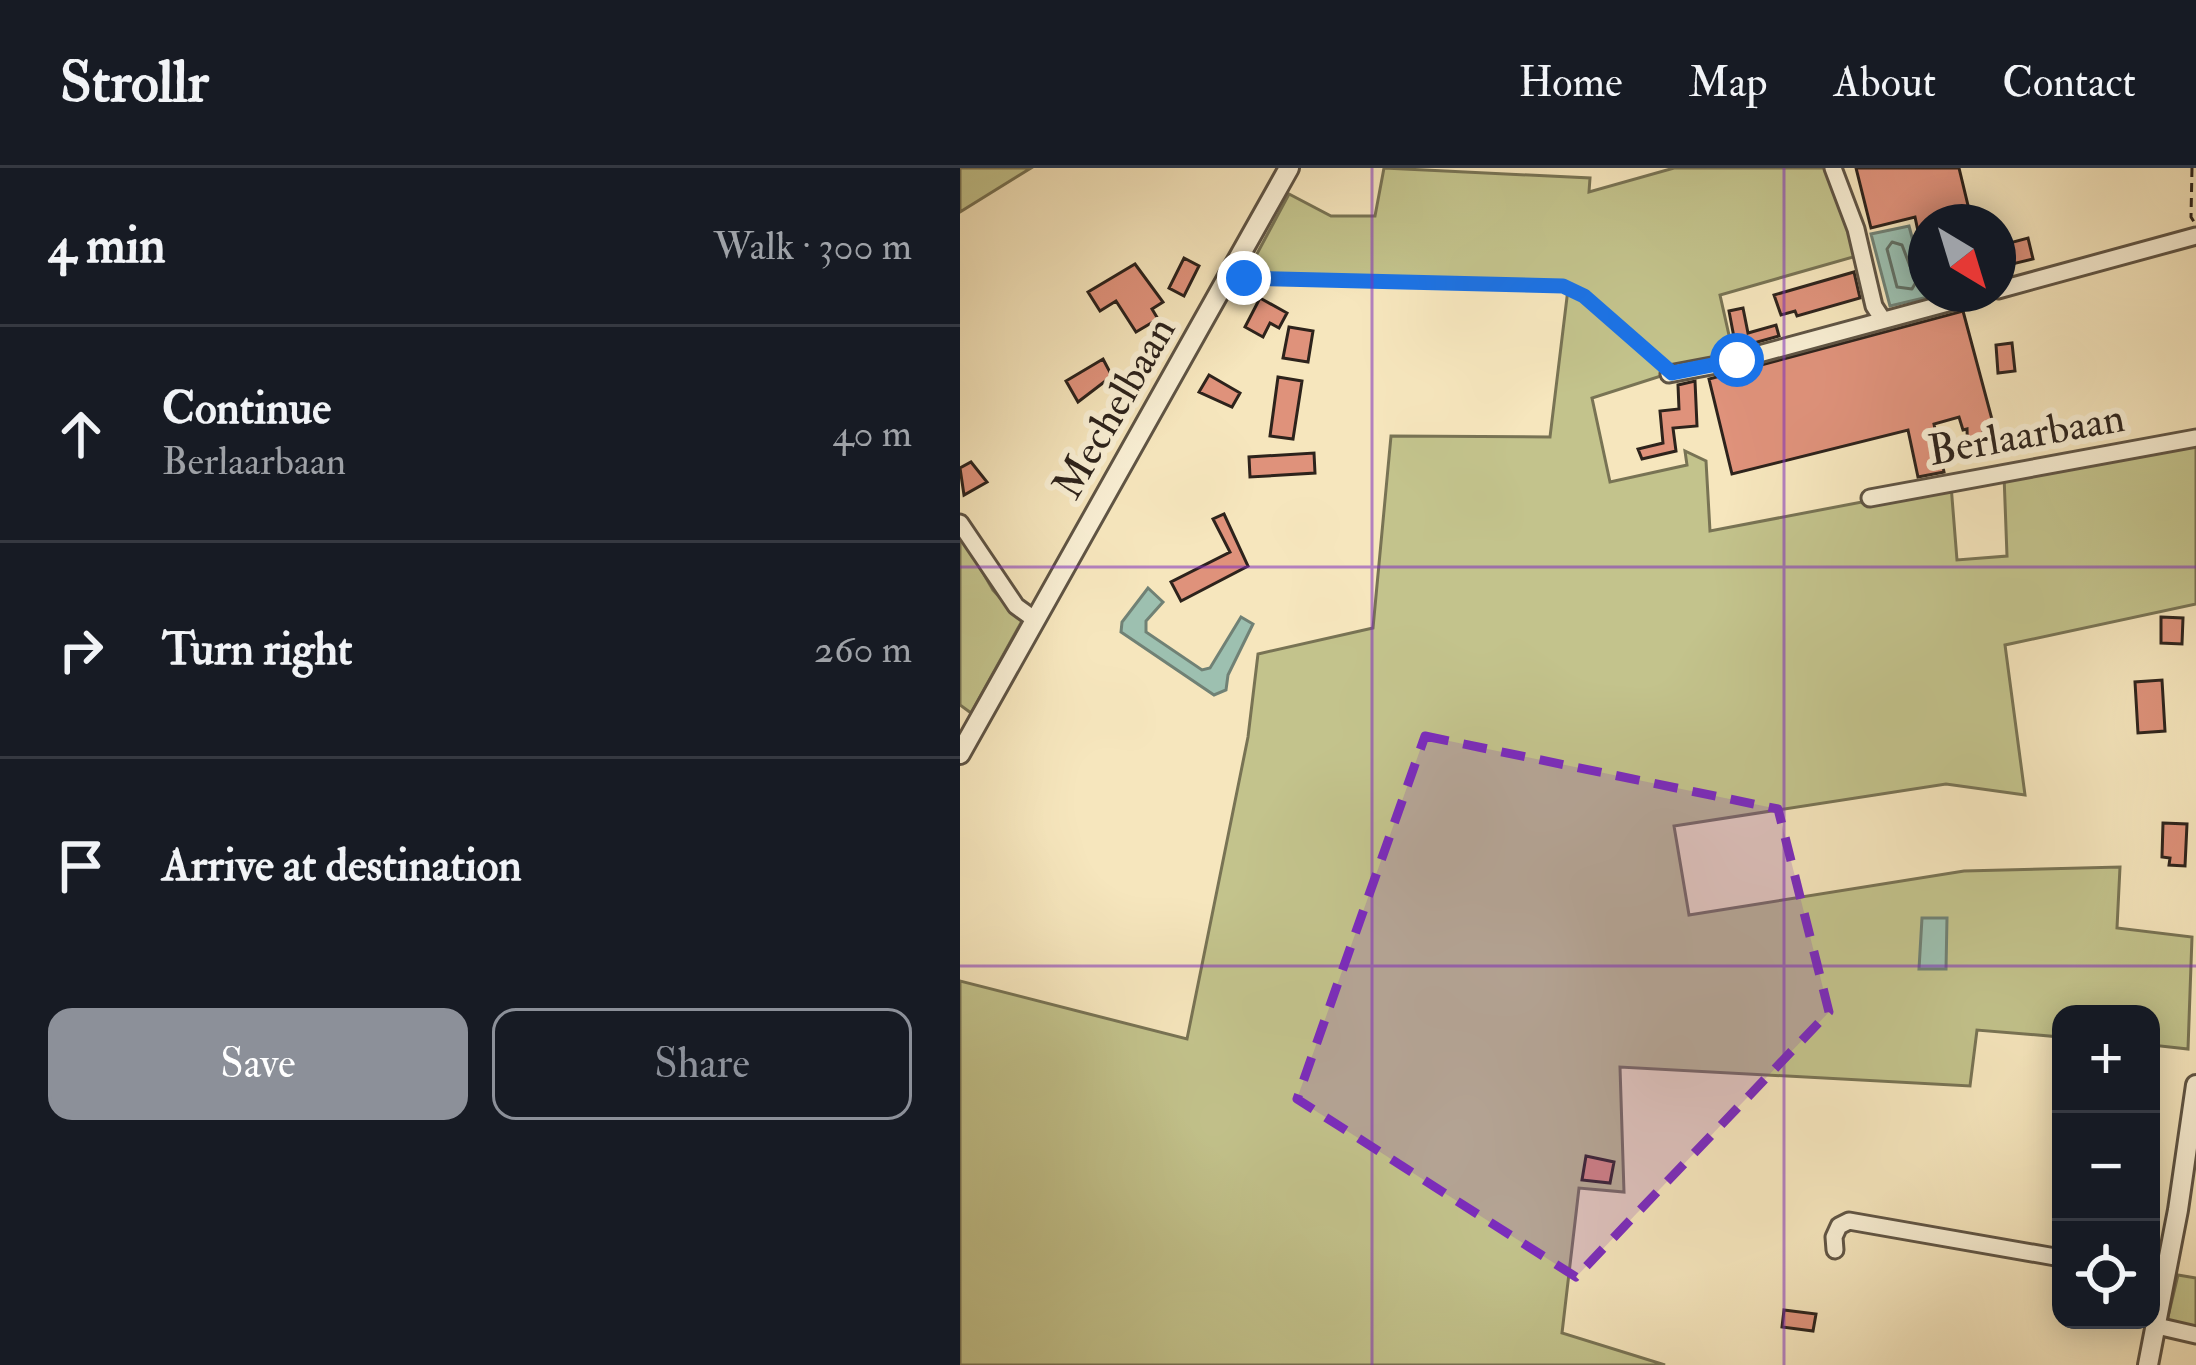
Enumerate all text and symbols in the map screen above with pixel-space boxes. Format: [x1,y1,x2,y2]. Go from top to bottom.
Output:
text: Strollr [60,47,209,119]
text: Home [1518,57,1623,109]
text: Map [1689,57,1767,109]
text: About [1833,57,1936,109]
text: Contact [2002,57,2136,109]
north arrow [1908,204,2016,312]
text: 4 min [48,214,166,278]
text: Walk · 300 m [714,222,912,271]
route end [1217,251,1271,305]
street label: Mechelbaan [1042,308,1188,508]
route start [1710,333,1764,387]
text: Continue [162,381,331,437]
street label: Berlaarbaan [1924,392,2129,478]
icon: ahead [48,401,114,467]
text: 40 m [833,409,912,458]
text: Berlaarbaan [162,437,346,486]
icon: right [48,617,114,683]
text: Turn right [162,622,352,678]
text: 260 m [814,625,912,674]
icon: arrive [48,833,114,899]
text: Arrive at destination [162,838,522,894]
map controls [2052,1005,2160,1329]
button: + [2052,1005,2160,1113]
button: Save [48,1008,468,1120]
button: Share [492,1008,912,1120]
button: − [2052,1113,2160,1221]
button: locate [2052,1221,2160,1329]

